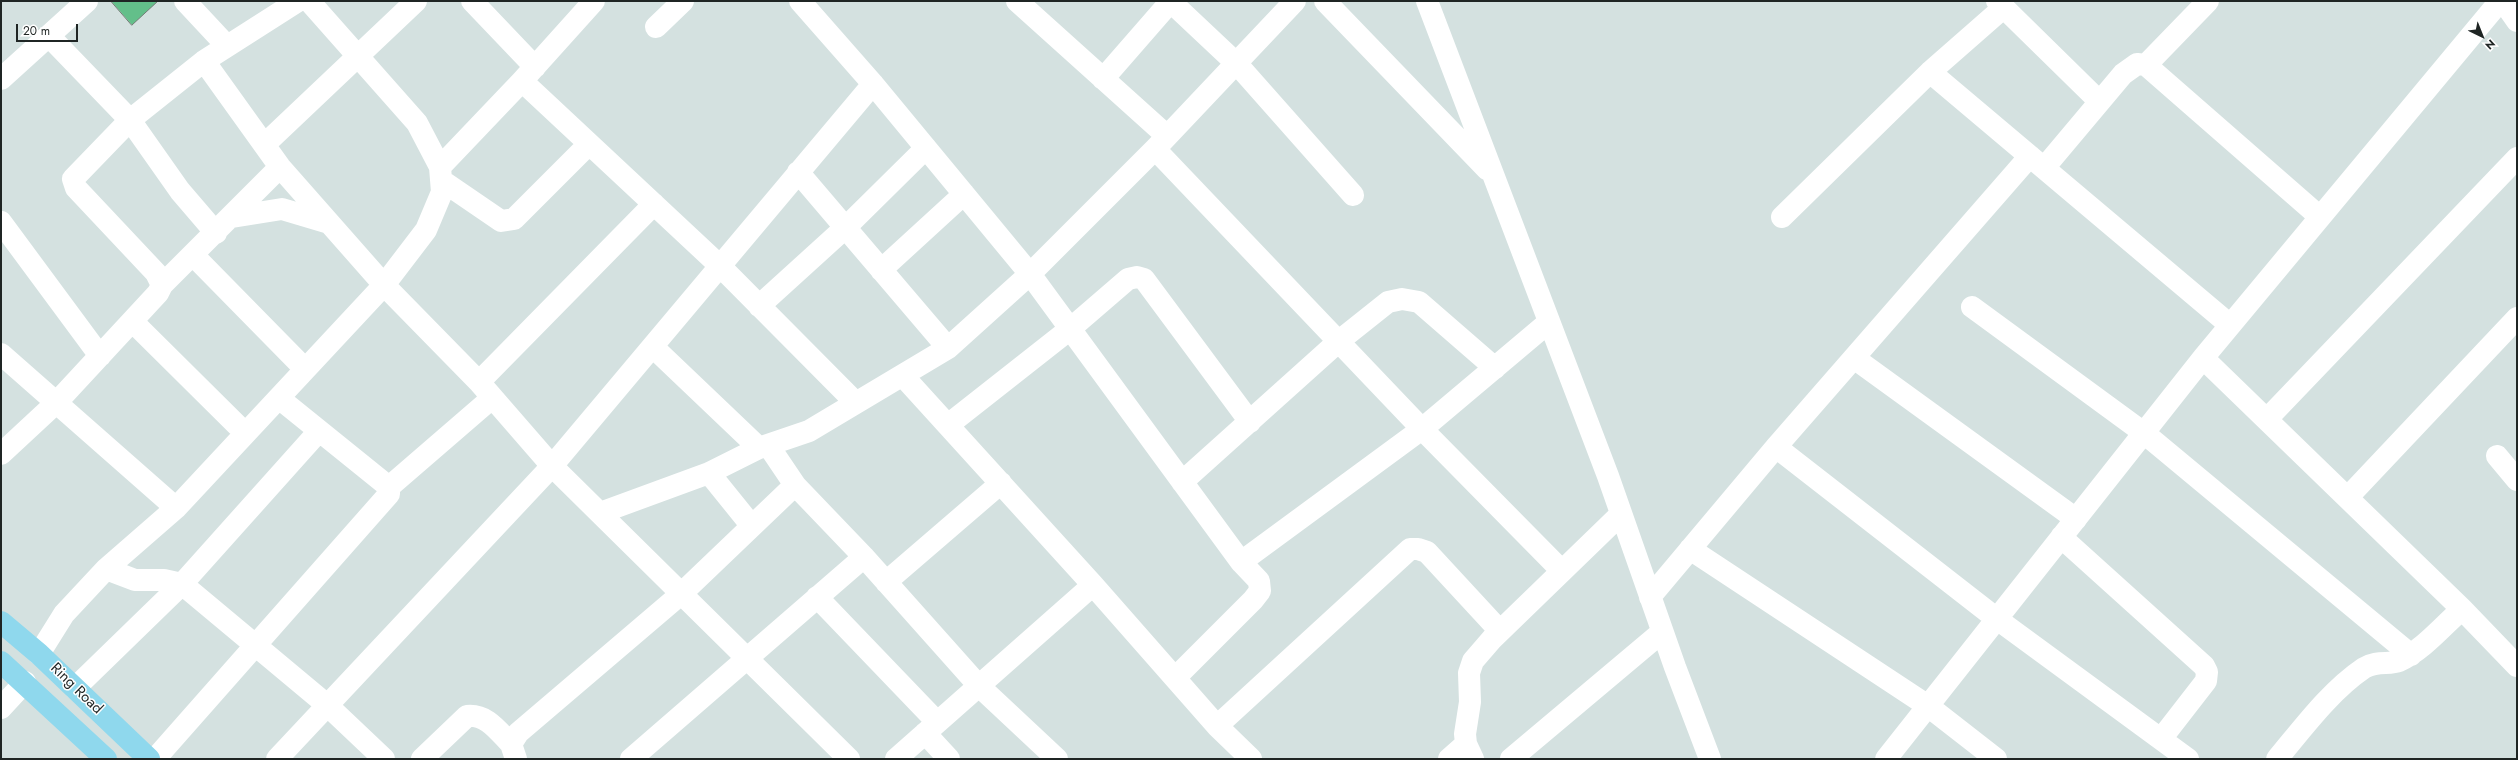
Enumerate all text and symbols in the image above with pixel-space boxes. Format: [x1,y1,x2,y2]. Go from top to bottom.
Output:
scale bar [18,16,80,42]
north arrow [2462,16,2502,56]
text: 20 m [23,22,50,40]
text: N [2482,36,2499,54]
street label: Ring Road [46,660,106,718]

